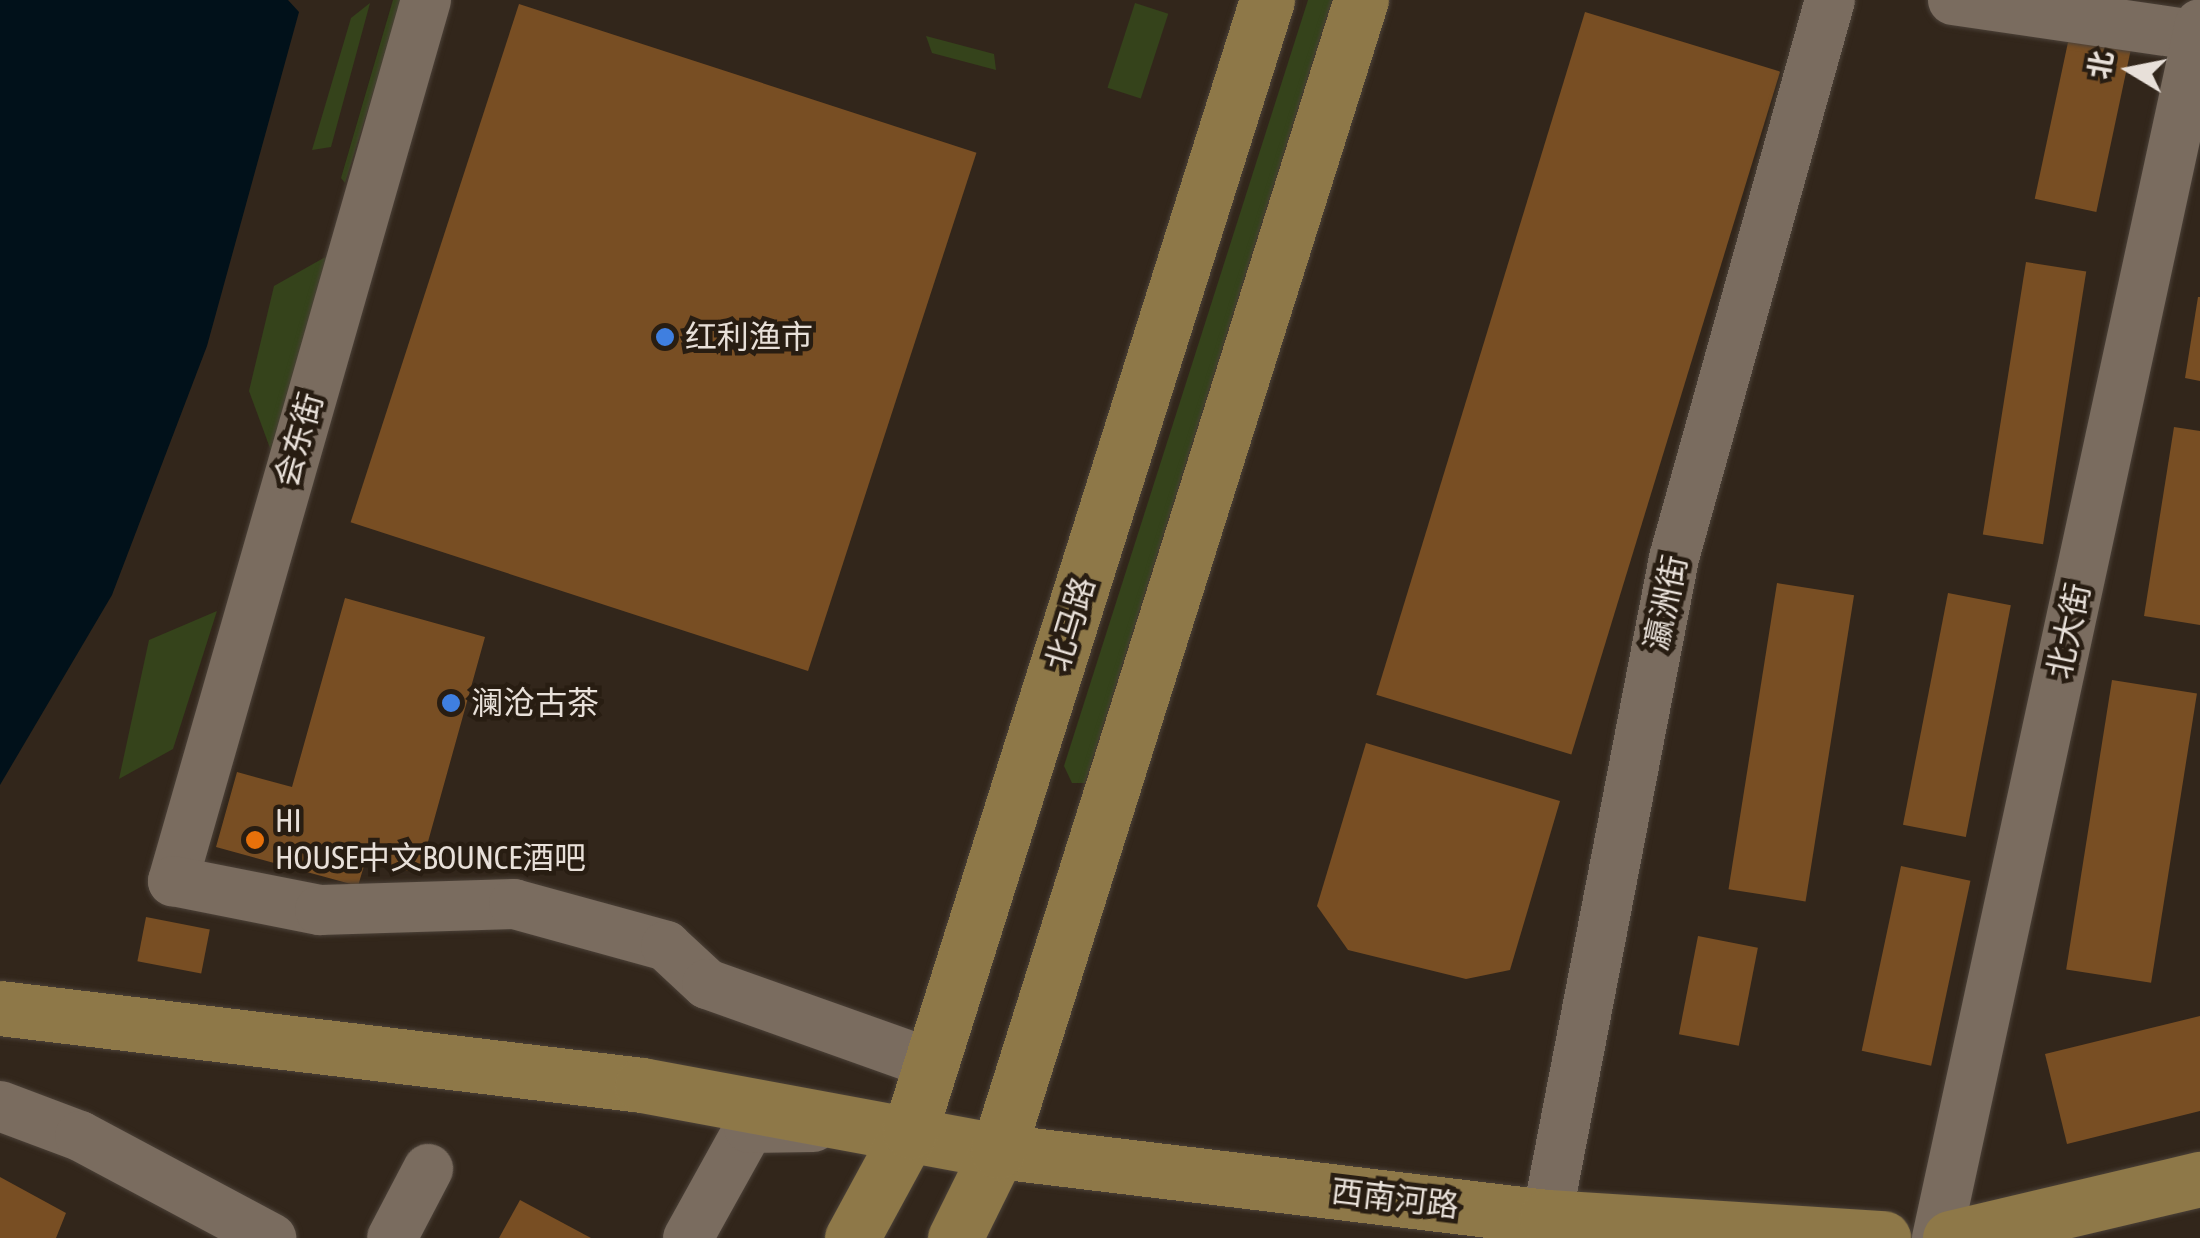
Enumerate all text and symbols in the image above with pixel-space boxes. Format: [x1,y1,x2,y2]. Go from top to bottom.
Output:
north arrow [2080,20,2180,120]
text: 北 [2082,48,2119,81]
place label: 红利渔市 [685,318,813,356]
marker: 红利渔市 [654,326,676,348]
street label: 会东街 [267,389,331,491]
street label: 瀛洲街 [1637,552,1695,654]
street label: 北马路 [1039,572,1103,676]
street label: 北大街 [2040,580,2098,682]
place label: 澜沧古茶 [471,684,599,722]
marker: 澜沧古茶 [440,692,462,714]
place label: HI HOUSE中文BOUNCE酒吧 [275,803,586,878]
marker: HI HOUSE中文BOUNCE酒吧 [244,829,266,851]
street label: 西南河路 [1329,1172,1461,1226]

